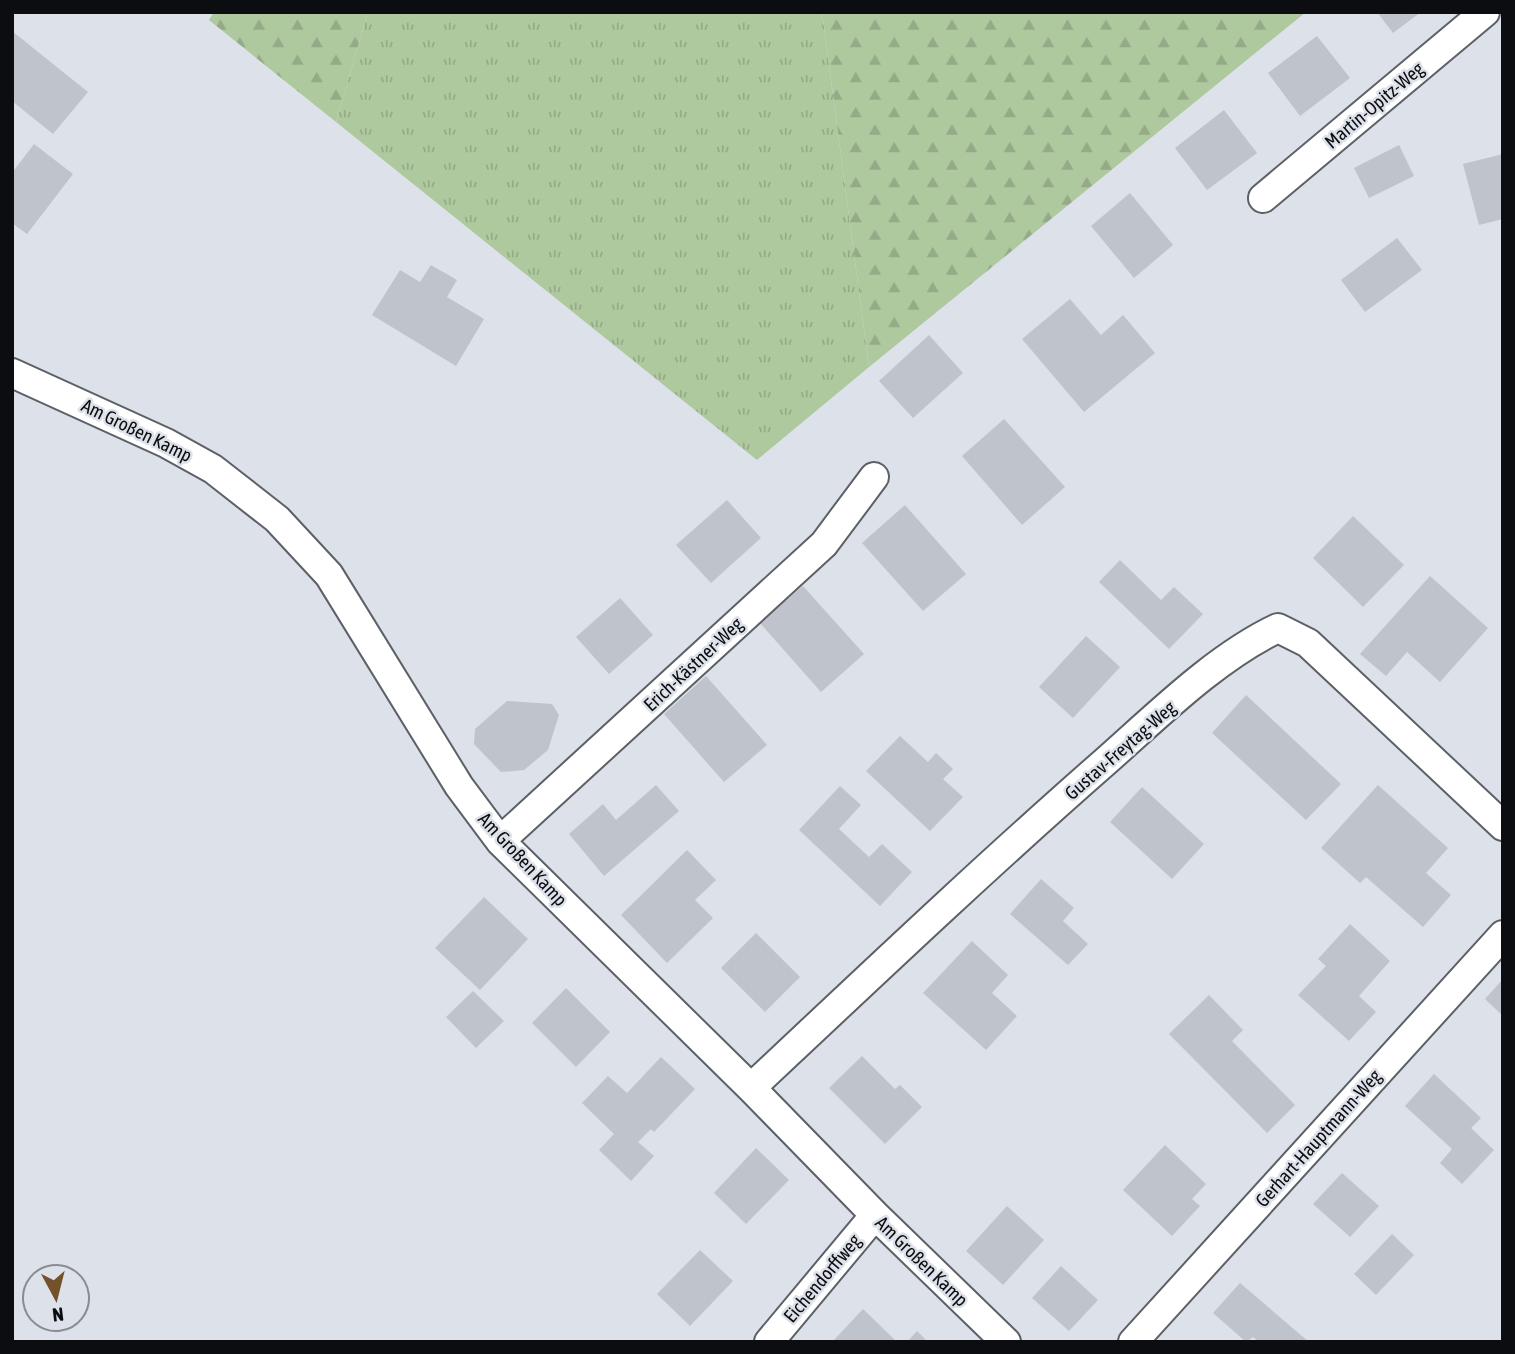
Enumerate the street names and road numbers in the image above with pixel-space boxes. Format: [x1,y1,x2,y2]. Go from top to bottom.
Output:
street label: Martin-Opitz-Weg [1320,57,1429,153]
street label: Am Großen Kamp [78,394,196,466]
street label: Erich-Kästner-Weg [639,612,748,715]
street label: Gustav-Freytag-Weg [1060,695,1180,804]
street label: Am Großen Kamp [474,808,572,910]
street label: Gerhart-Hauptmann-Weg [1251,1064,1386,1211]
street label: Am Großen Kamp [871,1211,973,1311]
street label: Eichendorffweg [779,1229,866,1326]

